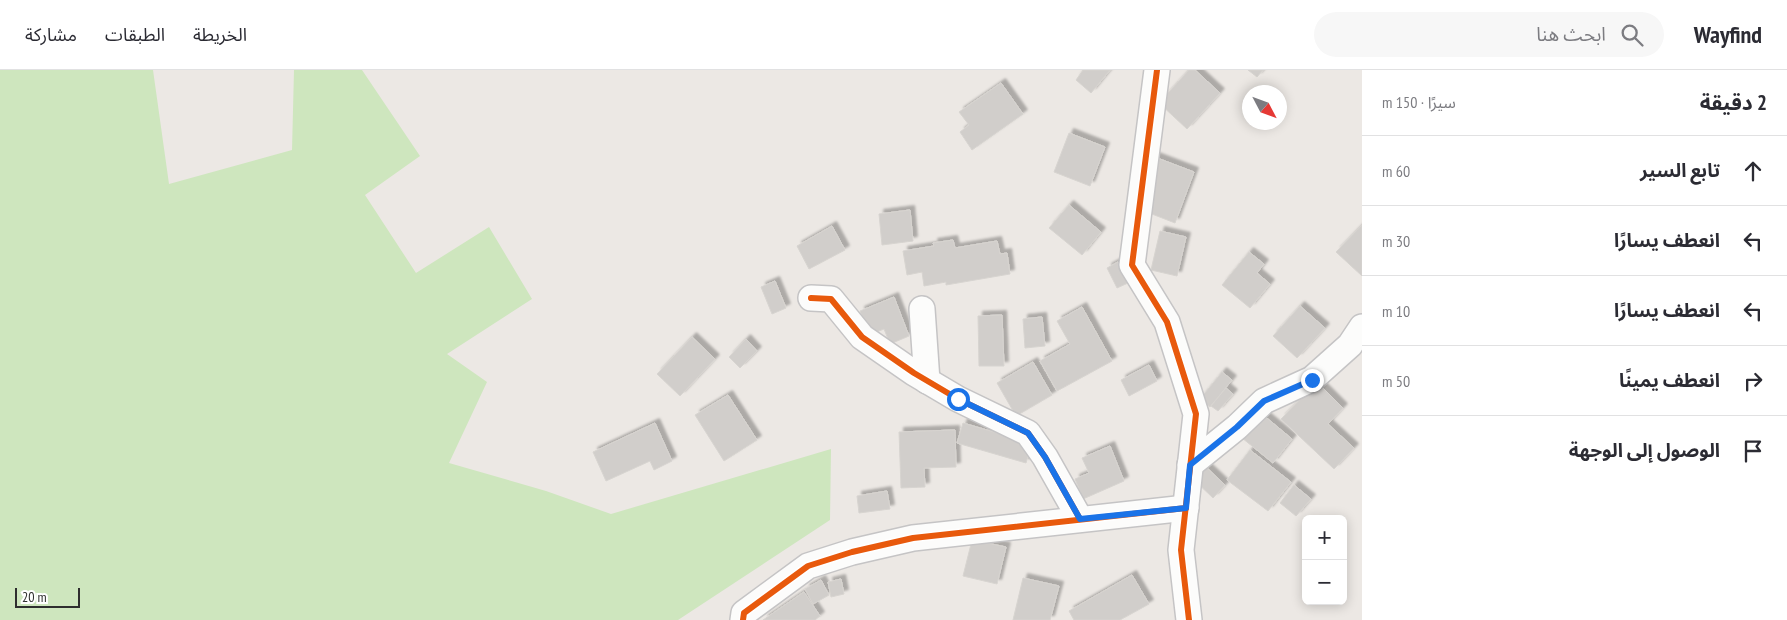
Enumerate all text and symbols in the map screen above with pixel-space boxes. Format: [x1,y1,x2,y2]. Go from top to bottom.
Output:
search box [1314,12,1664,57]
text: Wayfind [1694,19,1762,50]
icon: search [1618,21,1646,49]
text: ابحث هنا [1536,22,1606,46]
text: مشاركة [25,23,77,46]
text: الطبقات [105,23,165,46]
text: الخريطة [193,23,247,46]
north arrow [1242,85,1287,130]
text: 2 دقيقة [1700,89,1767,116]
text: سيرًا · 150 m [1382,92,1456,112]
icon: ahead [1739,157,1767,185]
text: تابع السير [1640,158,1720,182]
text: 60 m [1382,161,1410,181]
icon: left [1739,227,1767,255]
text: انعطف يسارًا [1614,228,1720,252]
text: 30 m [1382,231,1410,251]
icon: left [1739,297,1767,325]
text: انعطف يسارًا [1614,298,1720,322]
text: 10 m [1382,301,1410,321]
icon: right [1739,367,1767,395]
text: انعطف يمينًا [1619,368,1720,392]
route end [1301,369,1324,392]
text: 50 m [1382,371,1410,391]
route start [947,388,970,411]
icon: arrive [1739,437,1767,465]
text: الوصول إلى الوجهة [1569,438,1720,462]
map controls [1302,515,1347,605]
button: + [1302,515,1347,560]
button: − [1302,560,1347,605]
scale bar [15,585,80,608]
text: 20 m [22,588,47,606]

